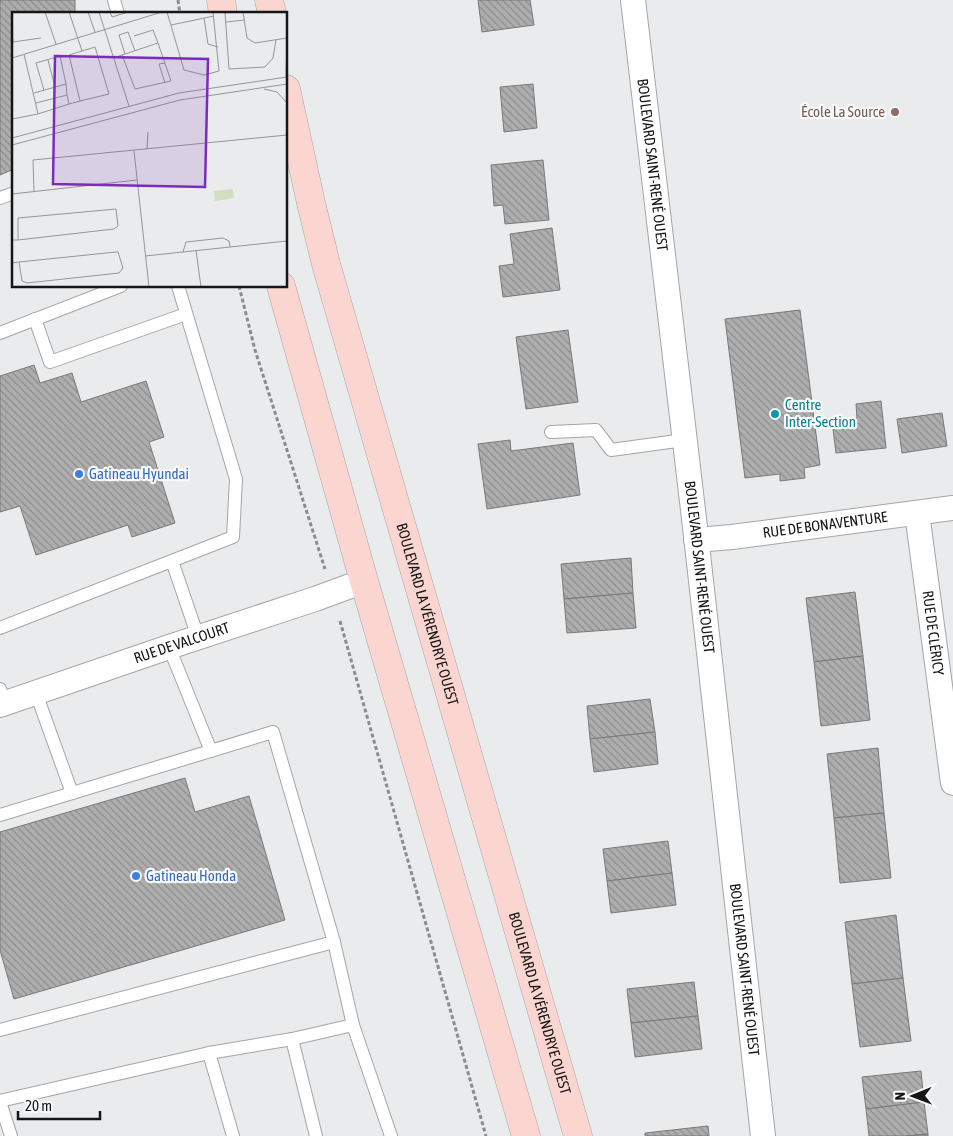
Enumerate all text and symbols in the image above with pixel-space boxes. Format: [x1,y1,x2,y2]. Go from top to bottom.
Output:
inset map [12,12,288,288]
street label: BOULEVARD SAINT-RENÉ OUEST [634,78,672,252]
place label: École La Source [801,103,885,120]
marker: École La Source [889,106,901,118]
place label: Centre Inter-Section [785,396,856,430]
marker: Centre Inter-Section [769,408,781,420]
place label: Gatineau Hyundai [89,465,189,482]
marker: Gatineau Hyundai [73,468,85,480]
street label: BOULEVARD SAINT-RENÉ OUEST [682,480,718,655]
street label: RUE DE BONAVENTURE [762,508,889,541]
street label: BOULEVARD LA VÉRENDRYE OUEST [393,521,462,708]
street label: RUE DE CLÉRICY [919,589,948,677]
street label: RUE DE VALCOURT [131,619,232,666]
place label: Gatineau Honda [146,867,236,884]
marker: Gatineau Honda [130,870,142,882]
street label: BOULEVARD SAINT-RENÉ OUEST [727,882,763,1057]
street label: BOULEVARD LA VÉRENDRYE OUEST [506,910,575,1097]
north arrow [888,1071,938,1121]
scale bar [18,1088,100,1120]
text: N [892,1092,908,1100]
text: 20 m [25,1097,52,1114]

